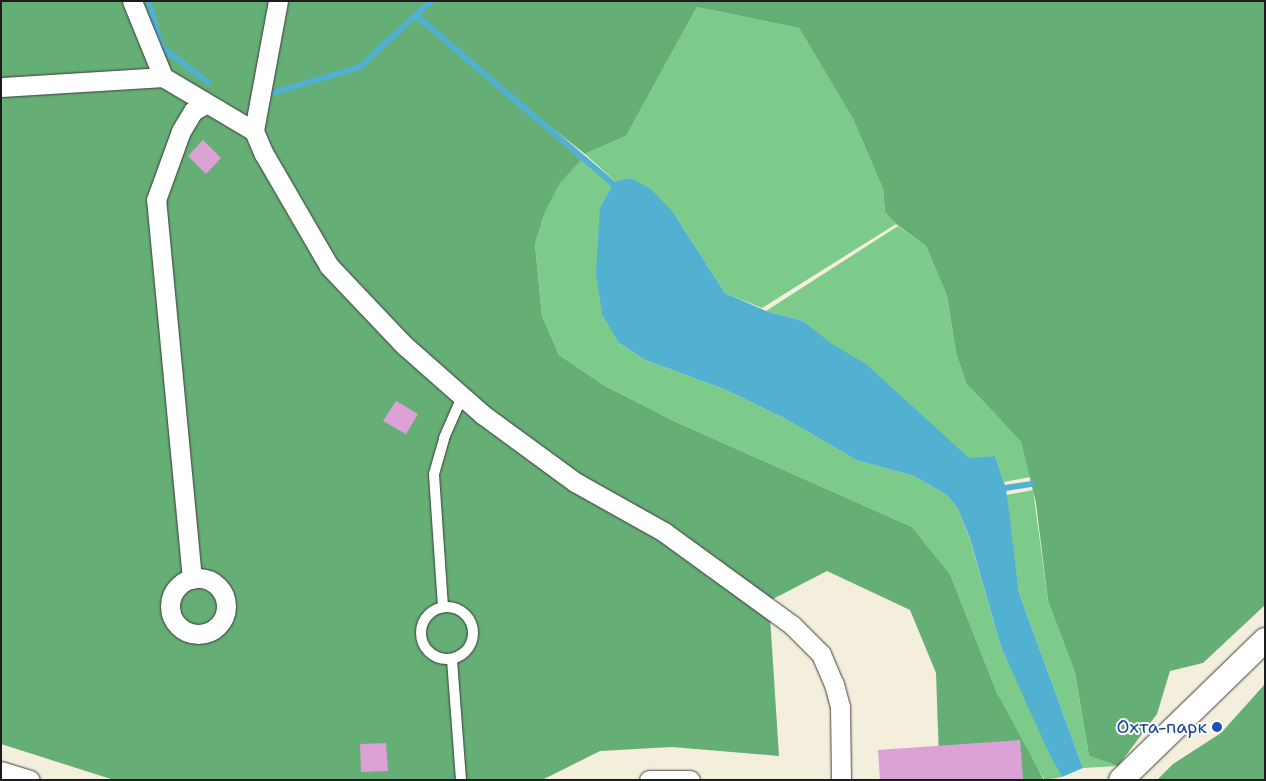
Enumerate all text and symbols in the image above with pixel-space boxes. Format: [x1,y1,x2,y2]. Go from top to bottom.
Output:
place label: Охта-парк [1117,716,1207,738]
marker: Охта-парк [1211,721,1223,733]

